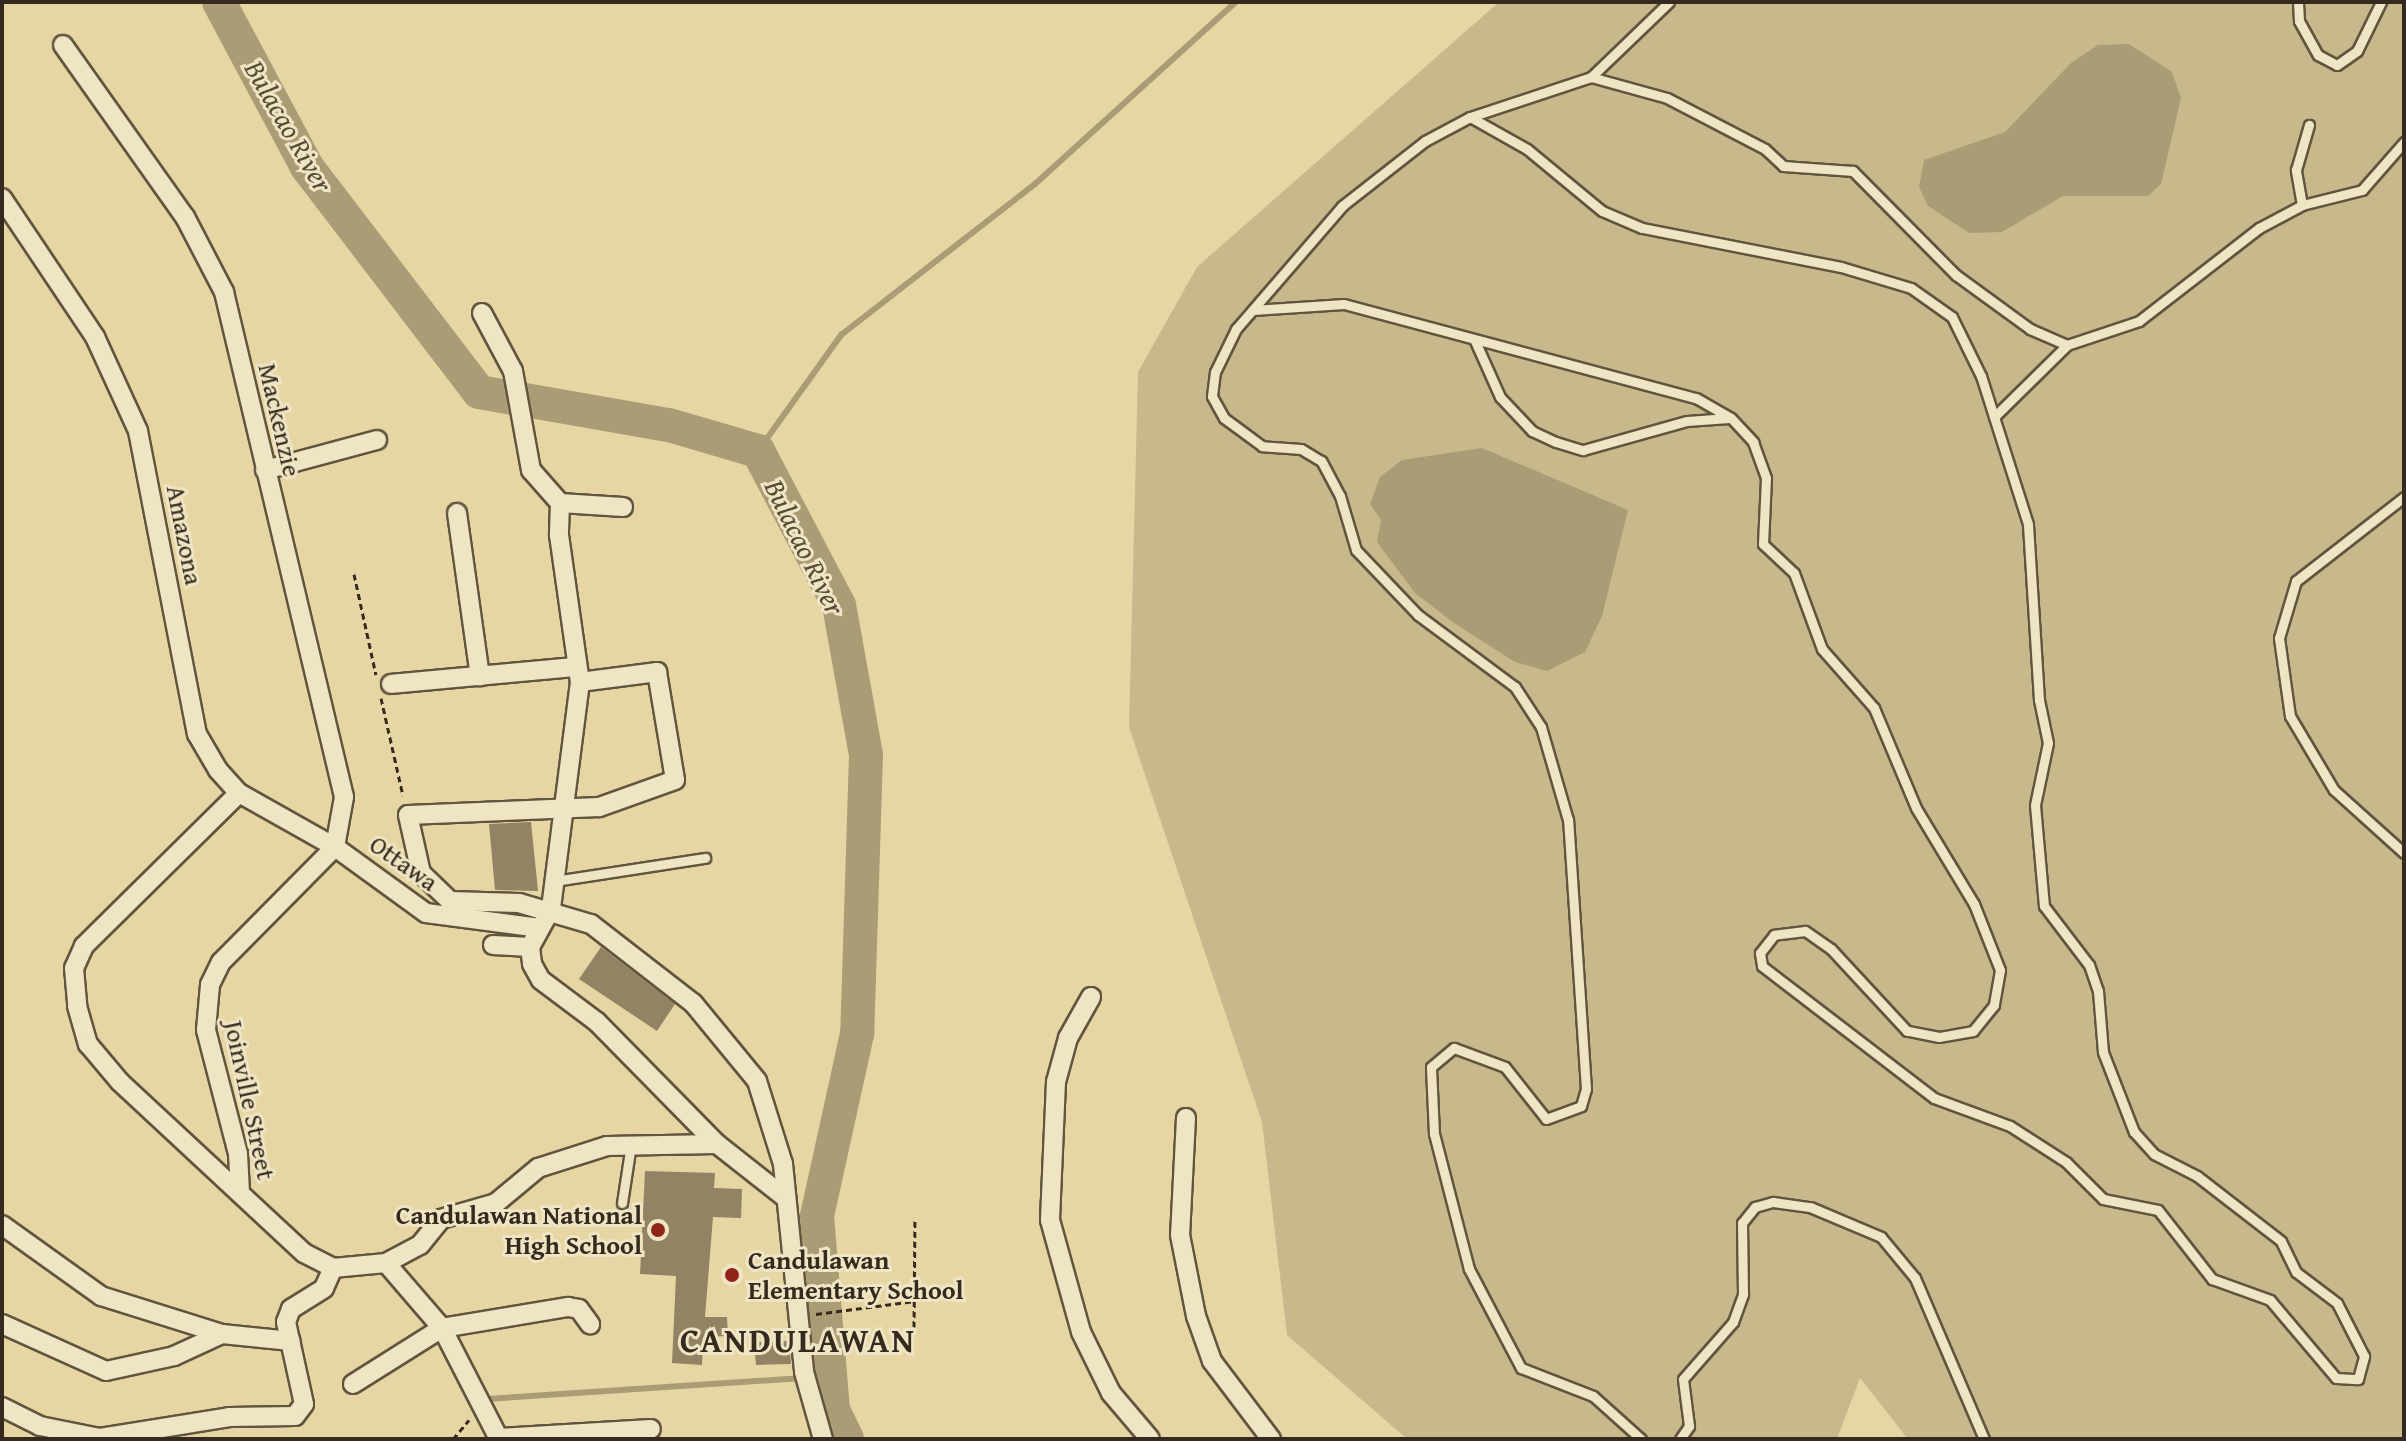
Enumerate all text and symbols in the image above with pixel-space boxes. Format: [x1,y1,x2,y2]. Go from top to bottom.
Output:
water label: Bulacao River [238,54,340,198]
street label: Mackenzie [252,360,308,480]
water label: Bulacao River [758,474,852,620]
street label: Amazona [160,483,210,587]
street label: Ottawa [364,828,444,898]
street label: Joinville Street [218,1018,282,1182]
place label: Candulawan National High School [396,1199,642,1260]
marker: Candulawan National High School [649,1221,667,1239]
place label: Candulawan Elementary School [748,1244,964,1306]
marker: Candulawan Elementary School [723,1266,741,1284]
district label: CANDULAWAN [680,1320,916,1360]

